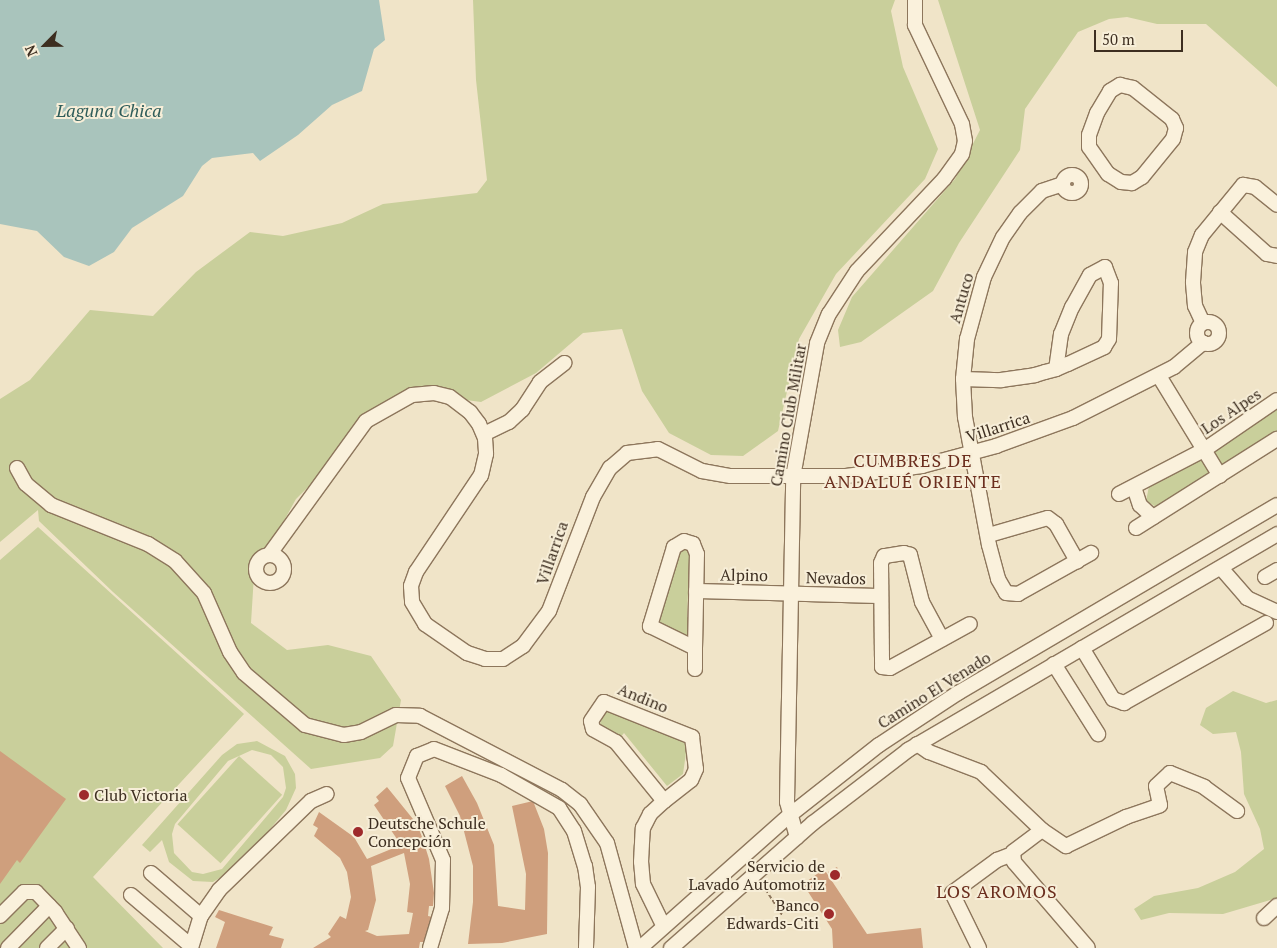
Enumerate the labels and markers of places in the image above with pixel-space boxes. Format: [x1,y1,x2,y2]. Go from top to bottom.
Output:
place label: Club Victoria [94,785,188,805]
marker: Club Victoria [78,789,90,801]
place label: Deutsche Schule Concepción [368,813,486,851]
marker: Deutsche Schule Concepción [352,826,364,838]
place label: Servicio de Lavado Automotriz [688,856,825,894]
marker: Servicio de Lavado Automotriz [829,869,841,881]
place label: Banco Edwards-Citi [726,895,819,933]
marker: Banco Edwards-Citi [823,908,835,920]

